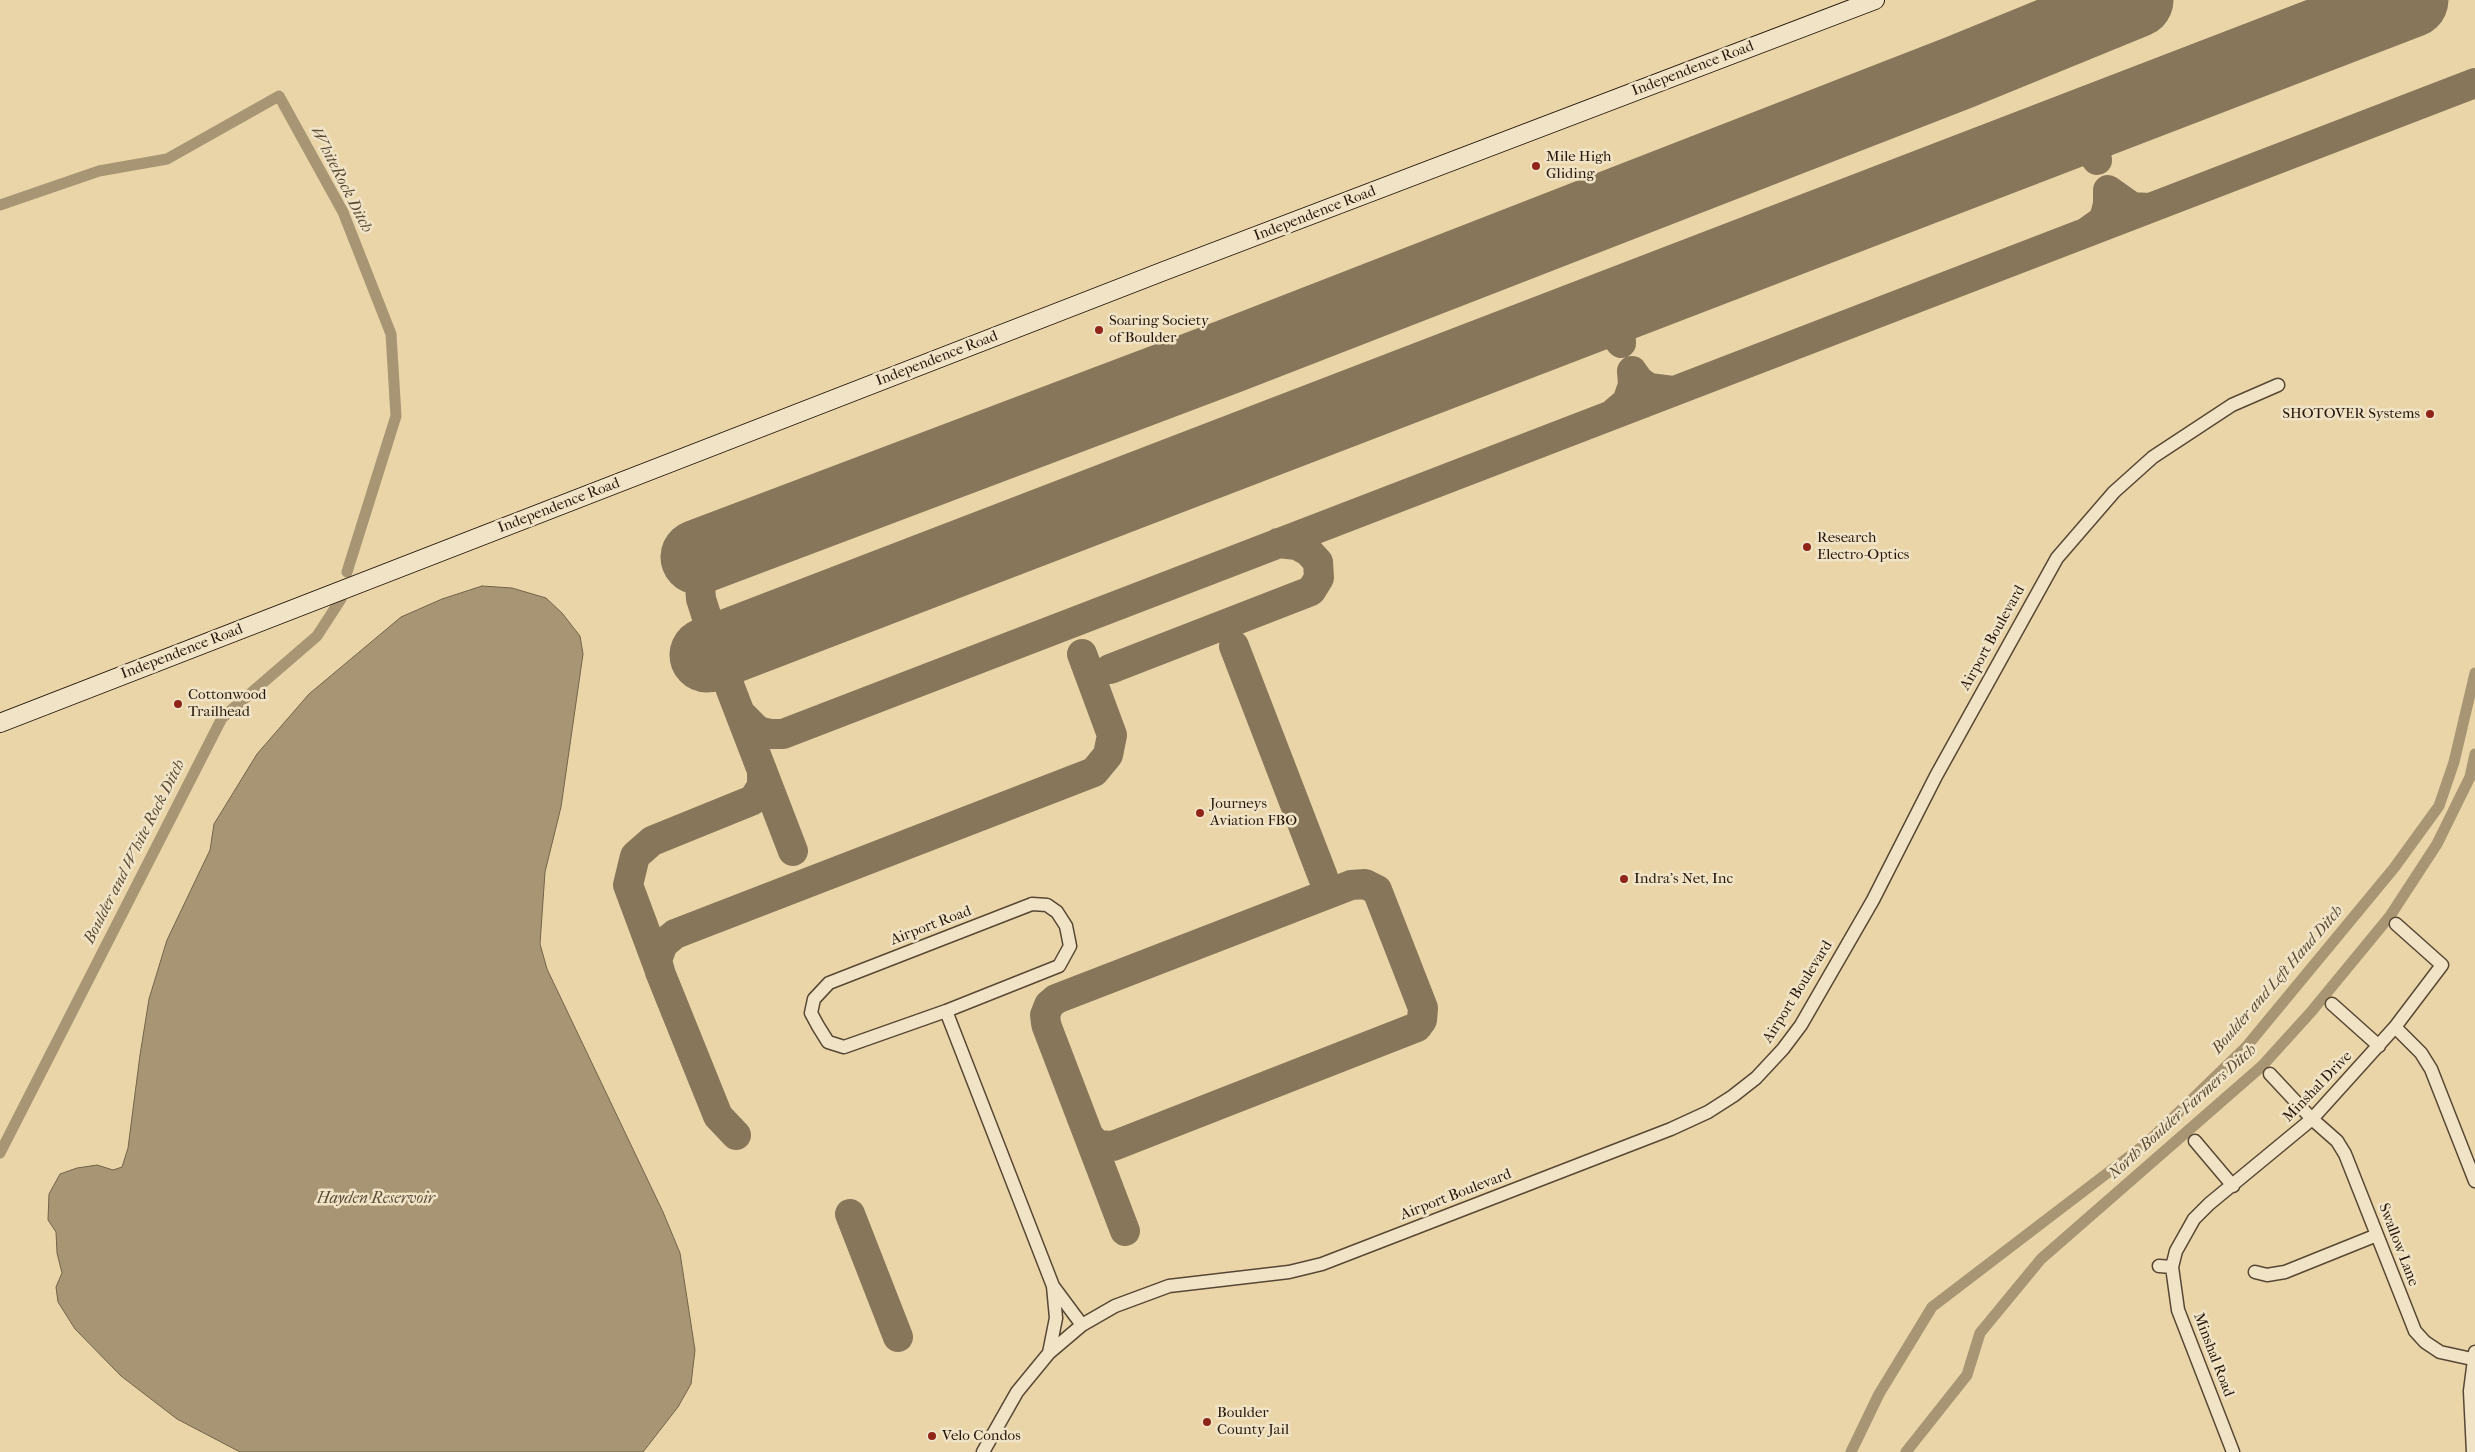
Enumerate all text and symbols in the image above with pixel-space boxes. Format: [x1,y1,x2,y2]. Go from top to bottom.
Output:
street label: Independence Road [1629,37,1757,101]
water label: WhiteRock Ditch [306,124,376,236]
place label: Mile High Gliding [1546,148,1612,183]
marker: Mile High Gliding [1530,160,1542,172]
street label: Independence Road [1251,182,1379,246]
place label: Soaring Society of Boulder [1109,312,1209,347]
marker: Soaring Society of Boulder [1093,324,1105,336]
street label: Independence Road [873,327,1001,391]
place label: SHOTOVER Systems [2282,405,2420,423]
marker: SHOTOVER Systems [2424,408,2436,420]
street label: Independence Road [495,474,623,538]
place label: Research Electro-Optics [1817,529,1909,564]
marker: Research Electro-Optics [1801,541,1813,553]
street label: Airport Boulevard [1957,582,2029,694]
street label: Independence Road [118,620,246,684]
place label: Cottonwood Trailhead [188,686,267,721]
marker: Cottonwood Trailhead [172,698,184,710]
water label: Boulder and White Rock Ditch [80,757,190,947]
place label: Journeys Aviation FBO [1210,795,1297,830]
marker: Journeys Aviation FBO [1194,807,1206,819]
place label: Indra's Net, Inc [1634,870,1733,888]
marker: Indra's Net, Inc [1618,873,1630,885]
street label: Airport Road [888,902,974,950]
water label: Boulder and Left Hand Ditch [2208,902,2348,1058]
street label: Airport Boulevard [1759,937,1837,1047]
water label: North Boulder Farmers Ditch [2105,1041,2261,1183]
street label: Minshal Drive [2280,1048,2356,1126]
street label: Airport Boulevard [1398,1166,1514,1224]
water label: Hayden Reservoir [317,1189,435,1209]
street label: Swallow Lane [2374,1201,2422,1289]
street label: Minshal Road [2189,1310,2237,1400]
place label: Boulder County Jail [1217,1404,1289,1439]
marker: Boulder County Jail [1201,1416,1213,1428]
place label: Velo Condos [942,1427,1021,1445]
marker: Velo Condos [926,1430,938,1442]

